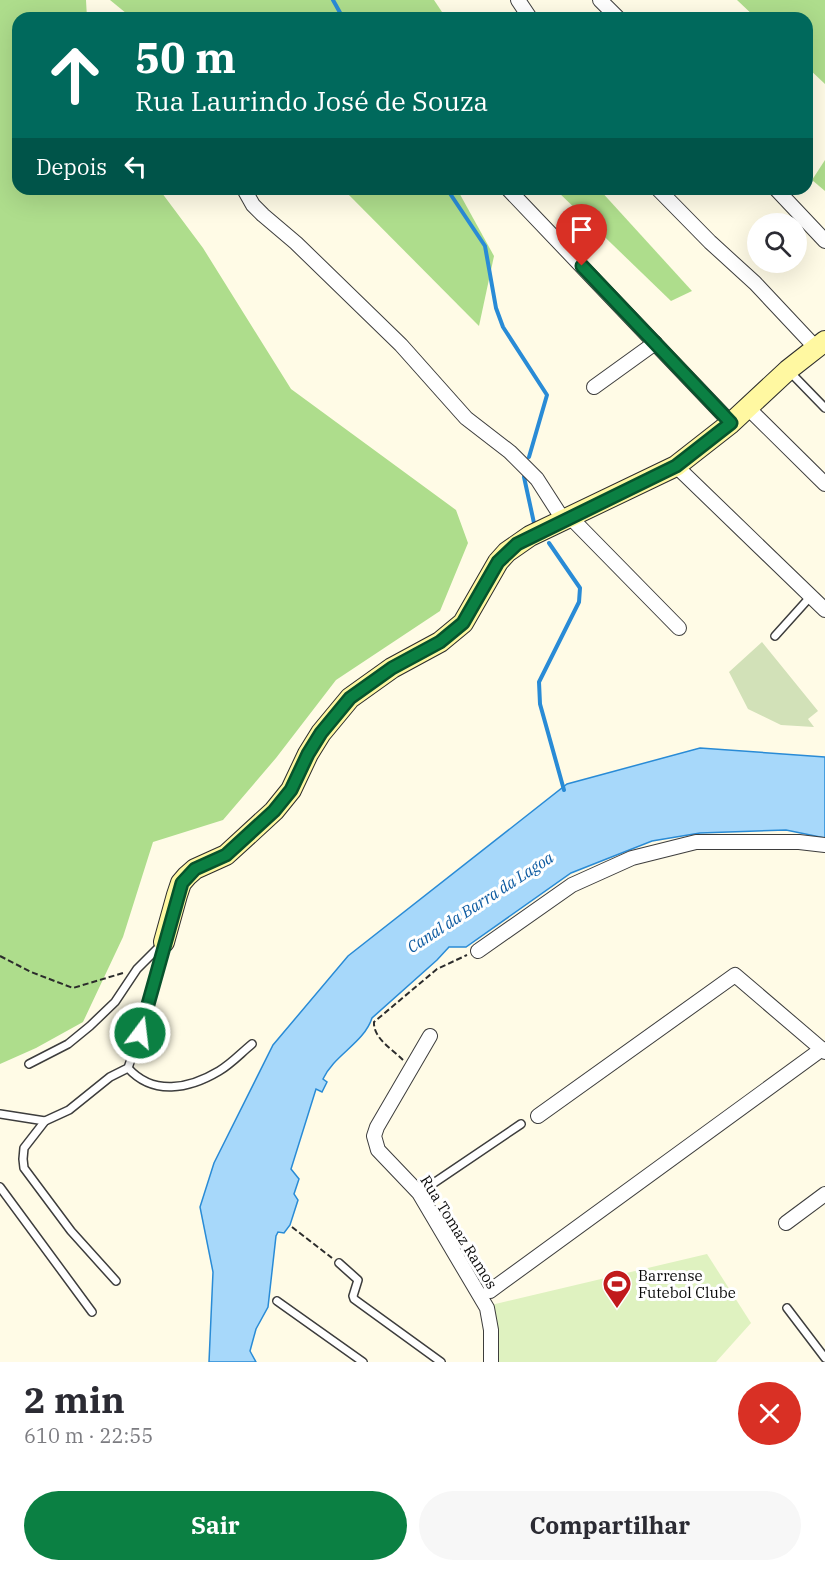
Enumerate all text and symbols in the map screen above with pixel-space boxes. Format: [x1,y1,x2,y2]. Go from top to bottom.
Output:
text: 50 m [135,30,236,85]
icon: ahead [36,36,114,114]
text: Rua Laurindo José de Souza [135,83,488,118]
icon: left [119,150,152,183]
text: Depois [36,152,107,181]
pin [556,204,607,266]
icon: arrive [565,213,598,246]
map controls [747,213,807,273]
button: search [747,213,807,273]
water label: Canal da Barra da Lagoa [403,847,557,957]
position arrow [108,1001,172,1065]
street label: Rua Tomaz Ramos [416,1172,502,1292]
place label: Barrense Futebol Clube [638,1266,736,1302]
sports icon: Barrense Futebol Clube [601,1268,633,1310]
text: 2 min [24,1376,125,1423]
button: close [738,1382,801,1445]
text: 610 m · 22:55 [24,1422,153,1449]
button: Sair [24,1491,407,1560]
button: Compartilhar [419,1491,801,1560]

